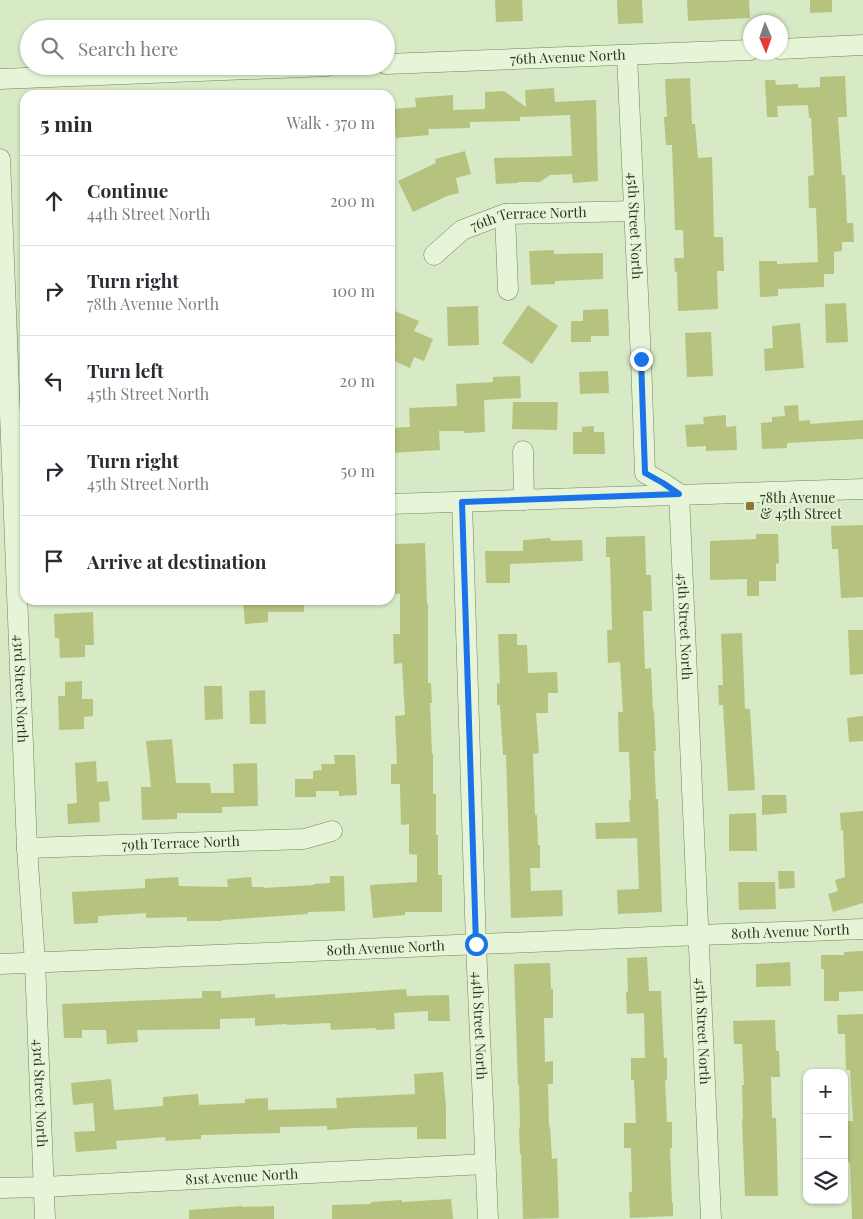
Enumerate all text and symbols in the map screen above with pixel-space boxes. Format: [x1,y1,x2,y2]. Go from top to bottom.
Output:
north arrow [743,15,788,60]
search box [20,20,395,75]
icon: search [38,34,66,62]
text: Search here [78,35,178,61]
street label: 76th Avenue North [510,45,627,68]
text: 5 min [40,109,93,137]
text: Walk · 370 m [286,112,375,133]
street label: 45th Street North [623,172,647,280]
text: Continue [87,177,168,203]
icon: ahead [40,187,68,215]
text: 200 m [330,190,375,211]
street label: 76th Terrace North [467,202,588,235]
text: 44th Street North [87,203,211,224]
text: Turn right [87,267,179,293]
icon: right [40,277,68,305]
text: 100 m [332,280,375,301]
text: 78th Avenue North [87,293,219,314]
route end [630,348,653,371]
text: Turn left [87,357,164,383]
icon: left [40,367,68,395]
text: 20 m [340,370,375,391]
text: 45th Street North [87,383,209,404]
text: Turn right [87,447,179,473]
icon: right [40,457,68,485]
text: 50 m [341,460,375,481]
text: 45th Street North [87,473,209,494]
place label: 78th Avenue & 45th Street [760,488,843,523]
marker: 78th Avenue & 45th Street [744,500,756,512]
icon: arrive [40,547,68,575]
text: Arrive at destination [87,548,267,574]
street label: 45th Street North [673,573,697,681]
street label: 43rd Street North [10,634,33,744]
street label: 79th Terrace North [122,831,241,854]
street label: 80th Avenue North [731,919,851,943]
route start [465,933,488,956]
street label: 80th Avenue North [326,936,446,959]
street label: 44th Street North [468,971,492,1081]
street label: 45th Street North [691,977,715,1086]
street label: 43rd Street North [29,1039,52,1148]
map controls [803,1069,848,1204]
button: + [803,1069,848,1114]
button: − [803,1114,848,1159]
button: layers [803,1159,848,1204]
street label: 81st Avenue North [185,1164,299,1189]

